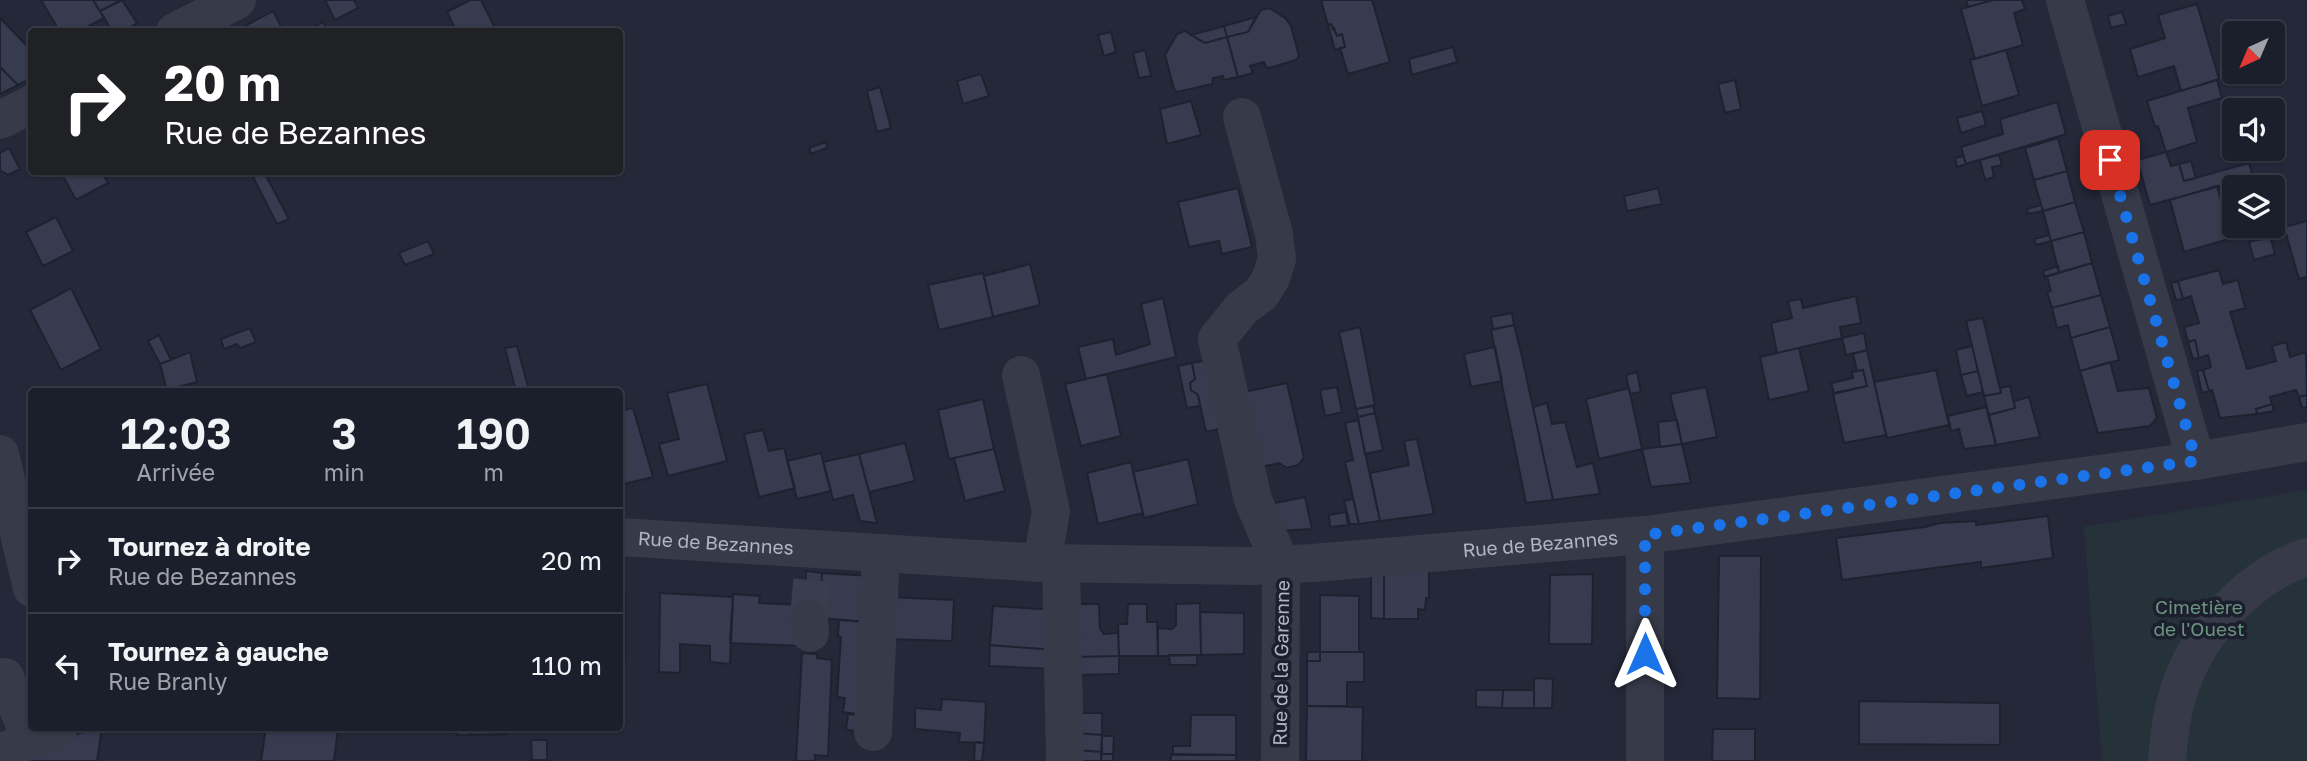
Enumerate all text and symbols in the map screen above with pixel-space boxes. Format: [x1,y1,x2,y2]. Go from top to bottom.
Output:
north arrow [2222,21,2286,84]
map controls [2222,21,2285,238]
text: 20 m [164,53,281,112]
icon: right [49,56,140,147]
button: sound [2222,98,2285,161]
text: Rue de Bezannes [164,113,427,151]
pin [2080,130,2140,190]
icon: arrive [2091,141,2129,179]
button: layers [2222,175,2285,238]
text: 12:03 [120,408,232,458]
text: 3 [331,408,357,458]
text: 190 [457,408,531,458]
text: Arrivée [137,458,215,486]
text: min [324,458,364,486]
text: m [484,458,504,486]
street label: Rue de Bezannes [1462,525,1619,561]
street label: Rue de Bezannes [637,526,794,559]
text: Tournez à droite [108,531,311,562]
icon: right [49,542,87,580]
text: 20 m [541,545,602,576]
text: Rue de Bezannes [108,562,297,590]
street label: Rue de la Garenne [1268,580,1293,746]
park label: Cimetière de l'Ouest [2153,595,2245,640]
position arrow [1608,617,1682,691]
text: Tournez à gauche [108,636,329,667]
icon: left [49,647,87,685]
text: 110 m [531,650,602,681]
text: Rue Branly [108,667,227,695]

